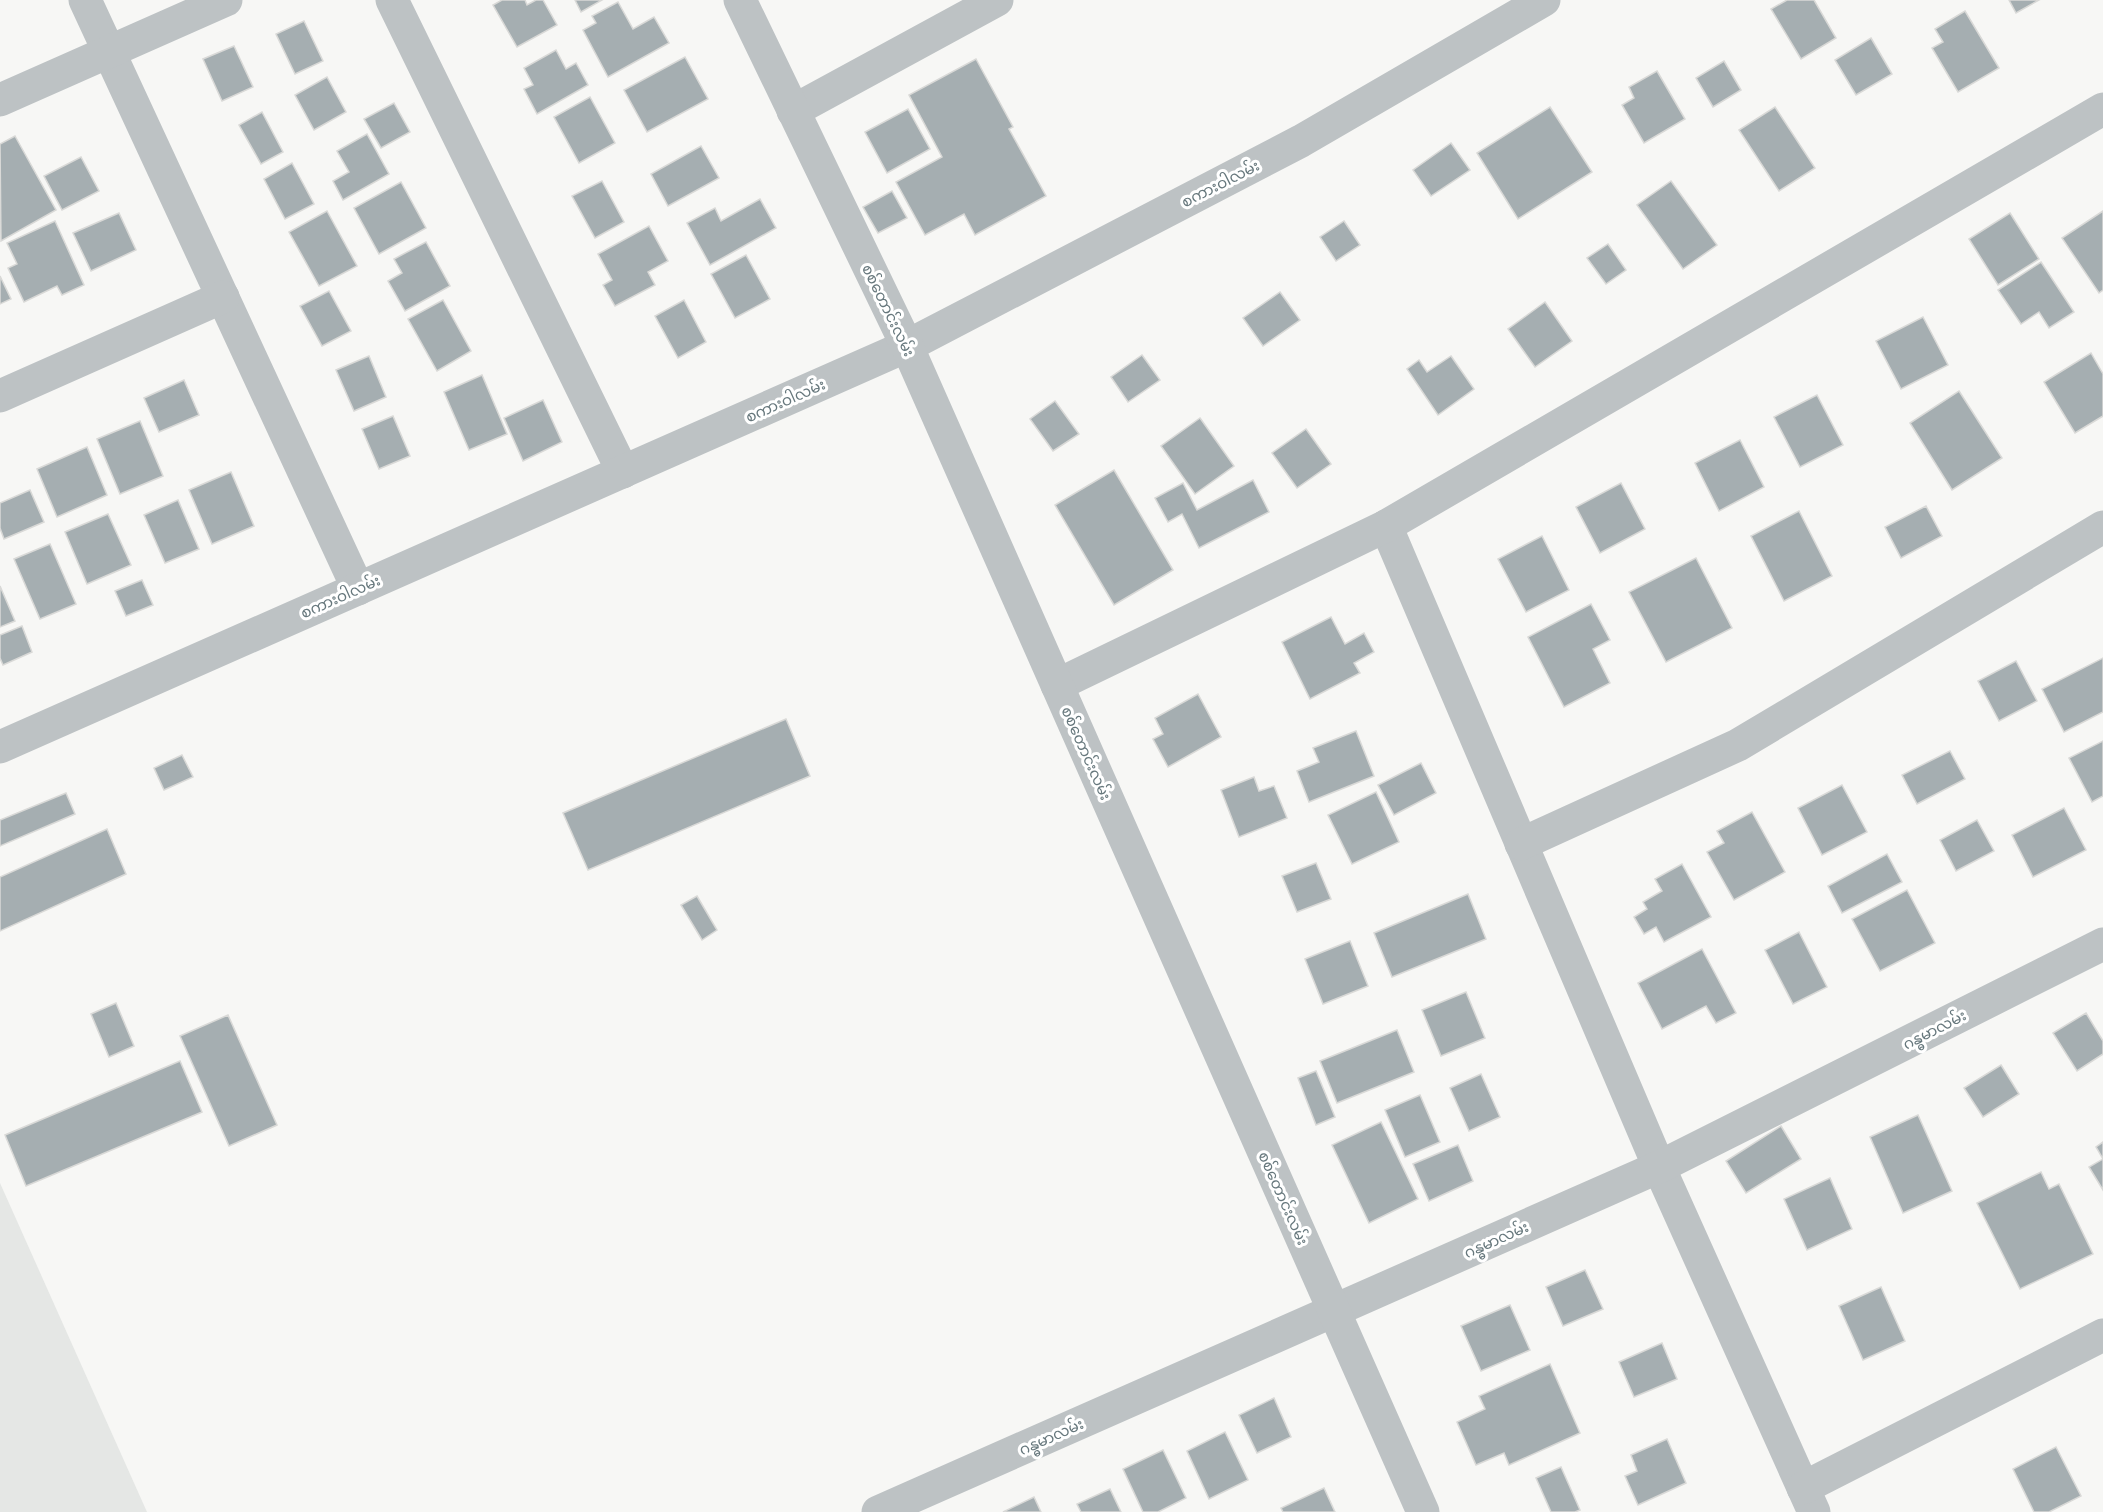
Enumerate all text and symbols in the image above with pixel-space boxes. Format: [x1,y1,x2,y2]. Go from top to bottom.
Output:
street label: စကားဝါလမ်း [1178,156,1262,210]
street label: စစ်တောင်းလမ်း [859,261,919,359]
street label: စကားဝါလမ်း [742,374,828,426]
street label: စကားဝါလမ်း [297,570,383,622]
street label: စစ်တောင်းလမ်း [1058,704,1116,802]
street label: ဂန္ဓမာလမ်း [1899,1005,1971,1056]
street label: စစ်တောင်းလမ်း [1255,1149,1313,1247]
street label: ဂန္ဓမာလမ်း [1461,1217,1533,1265]
street label: ဂန္ဓမာလမ်း [1016,1414,1088,1462]

